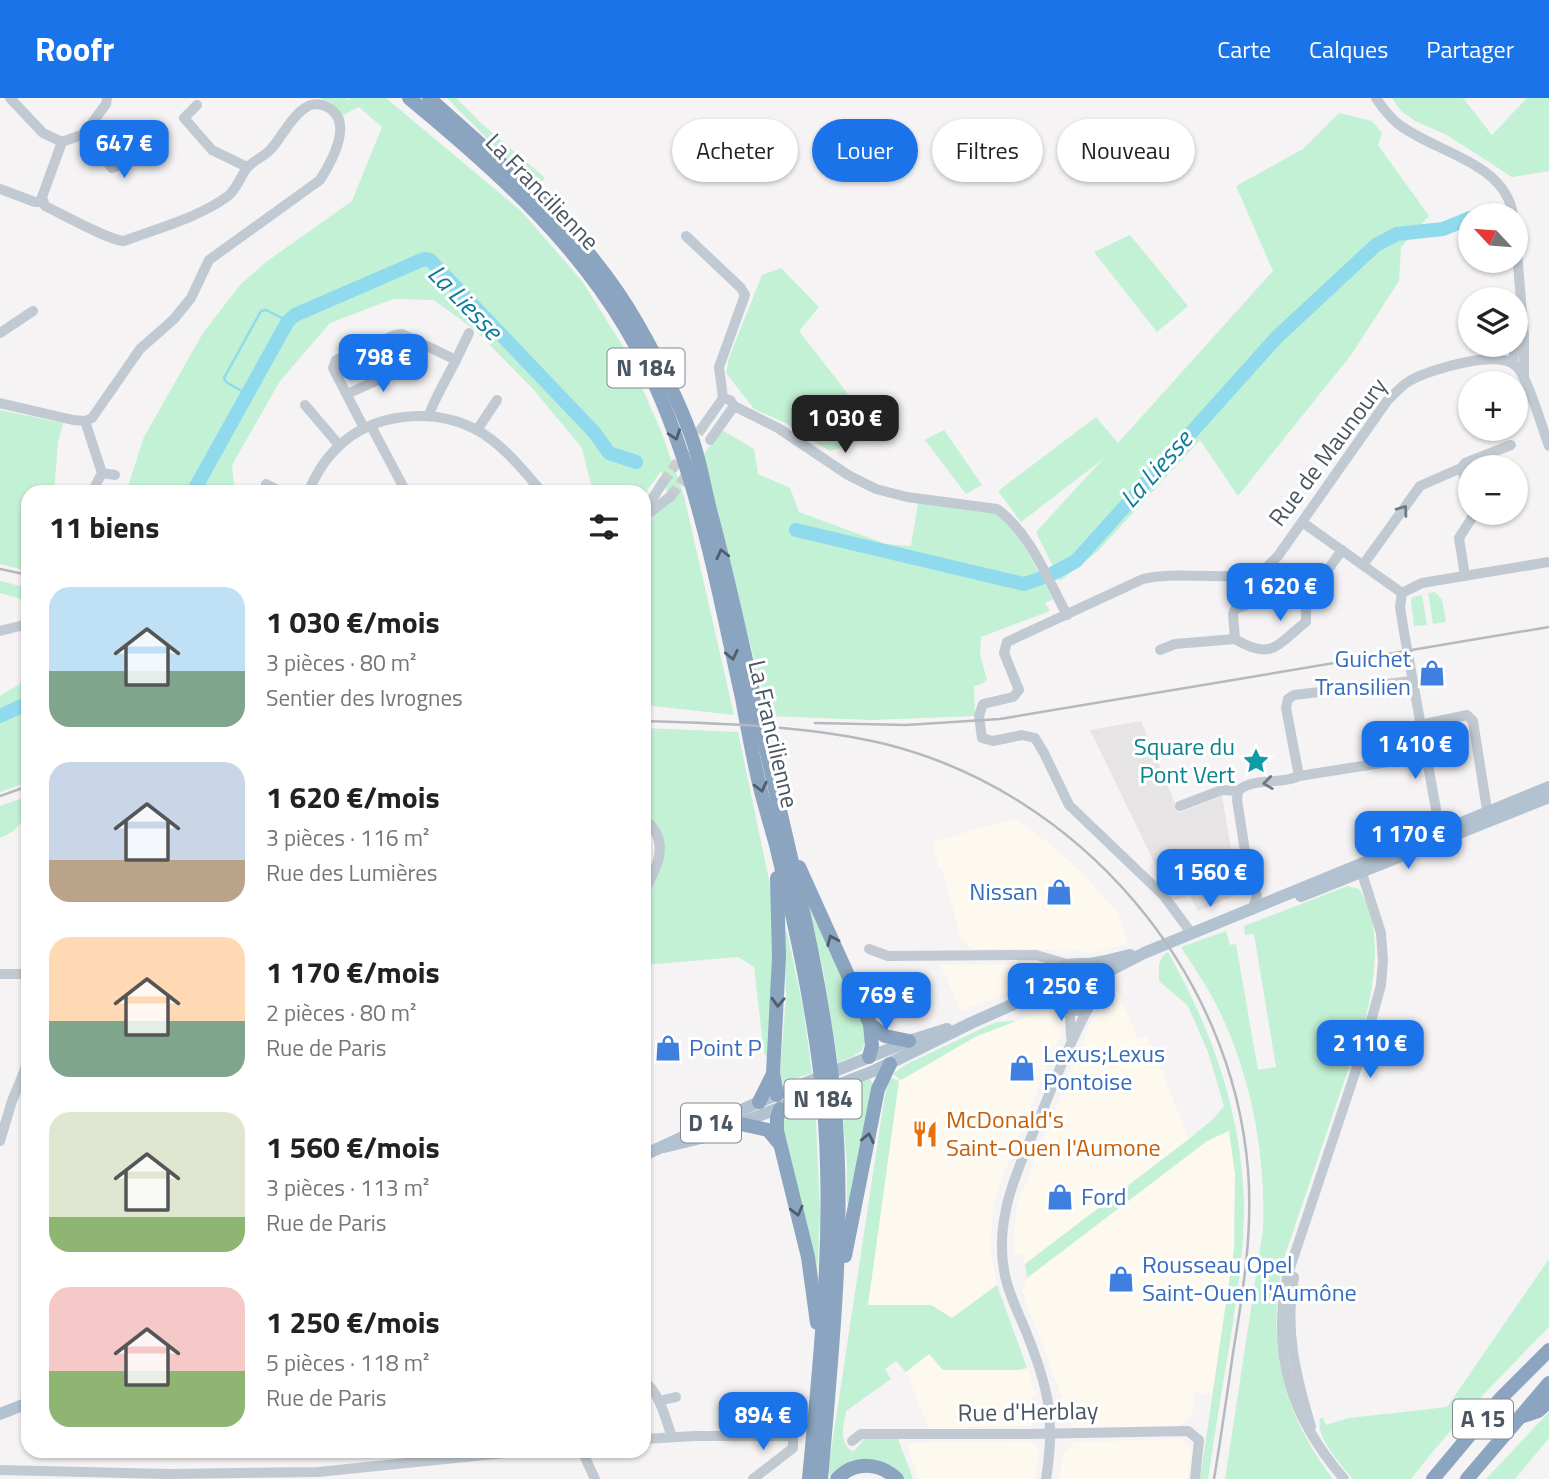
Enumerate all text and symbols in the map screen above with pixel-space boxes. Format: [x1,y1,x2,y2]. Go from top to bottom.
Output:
text: Roofr [35,24,114,74]
text: Carte [1217,31,1271,67]
text: Calques [1309,31,1388,67]
text: Partager [1426,31,1514,67]
chip: Acheter [672,119,798,182]
chip: Louer [812,119,918,182]
chip: Filtres [932,119,1043,182]
chip: Nouveau [1057,119,1195,182]
pin: 647 € [75,120,173,180]
text: 647 € [96,125,152,160]
street label: La Francilienne [477,125,608,258]
north arrow [1458,203,1528,273]
map controls [1458,203,1528,525]
water label: La Liesse [419,255,513,350]
button: layers [1458,287,1528,357]
pin: 798 € [334,334,432,394]
text: 798 € [355,339,411,374]
road number: N 184 [608,348,684,388]
street label: Rue de Maunoury [1259,369,1395,533]
button: + [1458,371,1528,441]
pin: 1 030 € [780,396,910,455]
text: 1 030 € [808,400,882,435]
water label: La Liesse [1110,420,1202,516]
one-way arrow [667,429,681,441]
button: − [1458,455,1528,525]
text: 11 biens [49,504,159,550]
one-way arrow [1395,505,1407,517]
icon: filters [585,508,623,546]
one-way arrow [716,548,730,560]
pin: 1 620 € [1215,564,1345,623]
text: 1 620 € [1243,568,1317,603]
text: 1 030 €/mois [266,599,440,645]
icon: home [105,615,189,699]
place label: Guichet Transilien [1315,640,1412,704]
text: 3 pièces · 80 m² [266,645,417,680]
one-way arrow [724,649,739,661]
street label: La Francilienne [739,656,808,811]
shop icon: Guichet Transilien [1417,658,1447,688]
text: Sentier des Ivrognes [266,680,463,715]
pin: 1 410 € [1350,722,1480,781]
text: 1 410 € [1378,726,1452,761]
place label: Square du Pont Vert [1134,728,1236,792]
place icon: Square du Pont Vert [1241,746,1271,776]
text: 1 620 €/mois [266,774,440,820]
one-way arrow [1262,775,1274,790]
one-way arrow [752,781,767,793]
icon: home [105,790,189,874]
pin: 1 170 € [1343,812,1473,871]
text: 1 170 € [1371,816,1445,851]
text: 3 pièces · 116 m² [266,820,429,855]
pin: 1 560 € [1145,850,1275,909]
text: 1 560 € [1173,854,1247,889]
text: Rue des Lumières [266,855,438,890]
place label: Nissan [969,873,1038,909]
shop icon: Nissan [1044,877,1074,907]
one-way arrow [826,935,840,947]
text: 1 170 €/mois [266,949,440,995]
pin: 1 250 € [996,964,1126,1023]
icon: home [105,965,189,1049]
text: 1 250 € [1024,968,1098,1003]
pin: 769 € [837,972,935,1032]
text: 769 € [858,977,914,1012]
text: 2 pièces · 80 m² [266,995,417,1030]
one-way arrow [770,997,786,1008]
pin: 2 110 € [1305,1020,1435,1080]
text: 2 110 € [1333,1025,1407,1060]
place label: Point P [689,1029,762,1065]
text: Rue de Paris [266,1030,387,1065]
shop icon: Point P [653,1033,683,1063]
place label: Lexus;Lexus Pontoise [1043,1035,1165,1099]
shop icon: Lexus;Lexus Pontoise [1007,1053,1037,1083]
road number: N 184 [784,1080,862,1118]
place label: McDonald's Saint-Ouen l'Aumone [946,1101,1161,1165]
road number: D 14 [681,1104,741,1142]
restaurant icon: McDonald's Saint-Ouen l'Aumone [910,1119,940,1149]
text: 1 560 €/mois [266,1124,440,1170]
one-way arrow [860,1132,875,1144]
icon: home [105,1140,189,1224]
text: 3 pièces · 113 m² [266,1170,429,1205]
place label: Ford [1081,1178,1127,1214]
shop icon: Ford [1045,1182,1075,1212]
text: Rue de Paris [266,1205,387,1240]
one-way arrow [789,1205,803,1217]
place label: Rousseau Opel Saint-Ouen l'Aumône [1142,1246,1357,1310]
shop icon: Rousseau Opel Saint-Ouen l'Aumône [1106,1264,1136,1294]
text: 1 250 €/mois [266,1299,440,1345]
icon: home [105,1315,189,1399]
text: 5 pièces · 118 m² [266,1345,429,1380]
text: Rue de Paris [266,1380,387,1415]
pin: 894 € [714,1392,812,1452]
street label: Rue d'Herblay [957,1392,1099,1430]
text: 894 € [735,1397,791,1432]
road number: A 15 [1453,1400,1513,1438]

